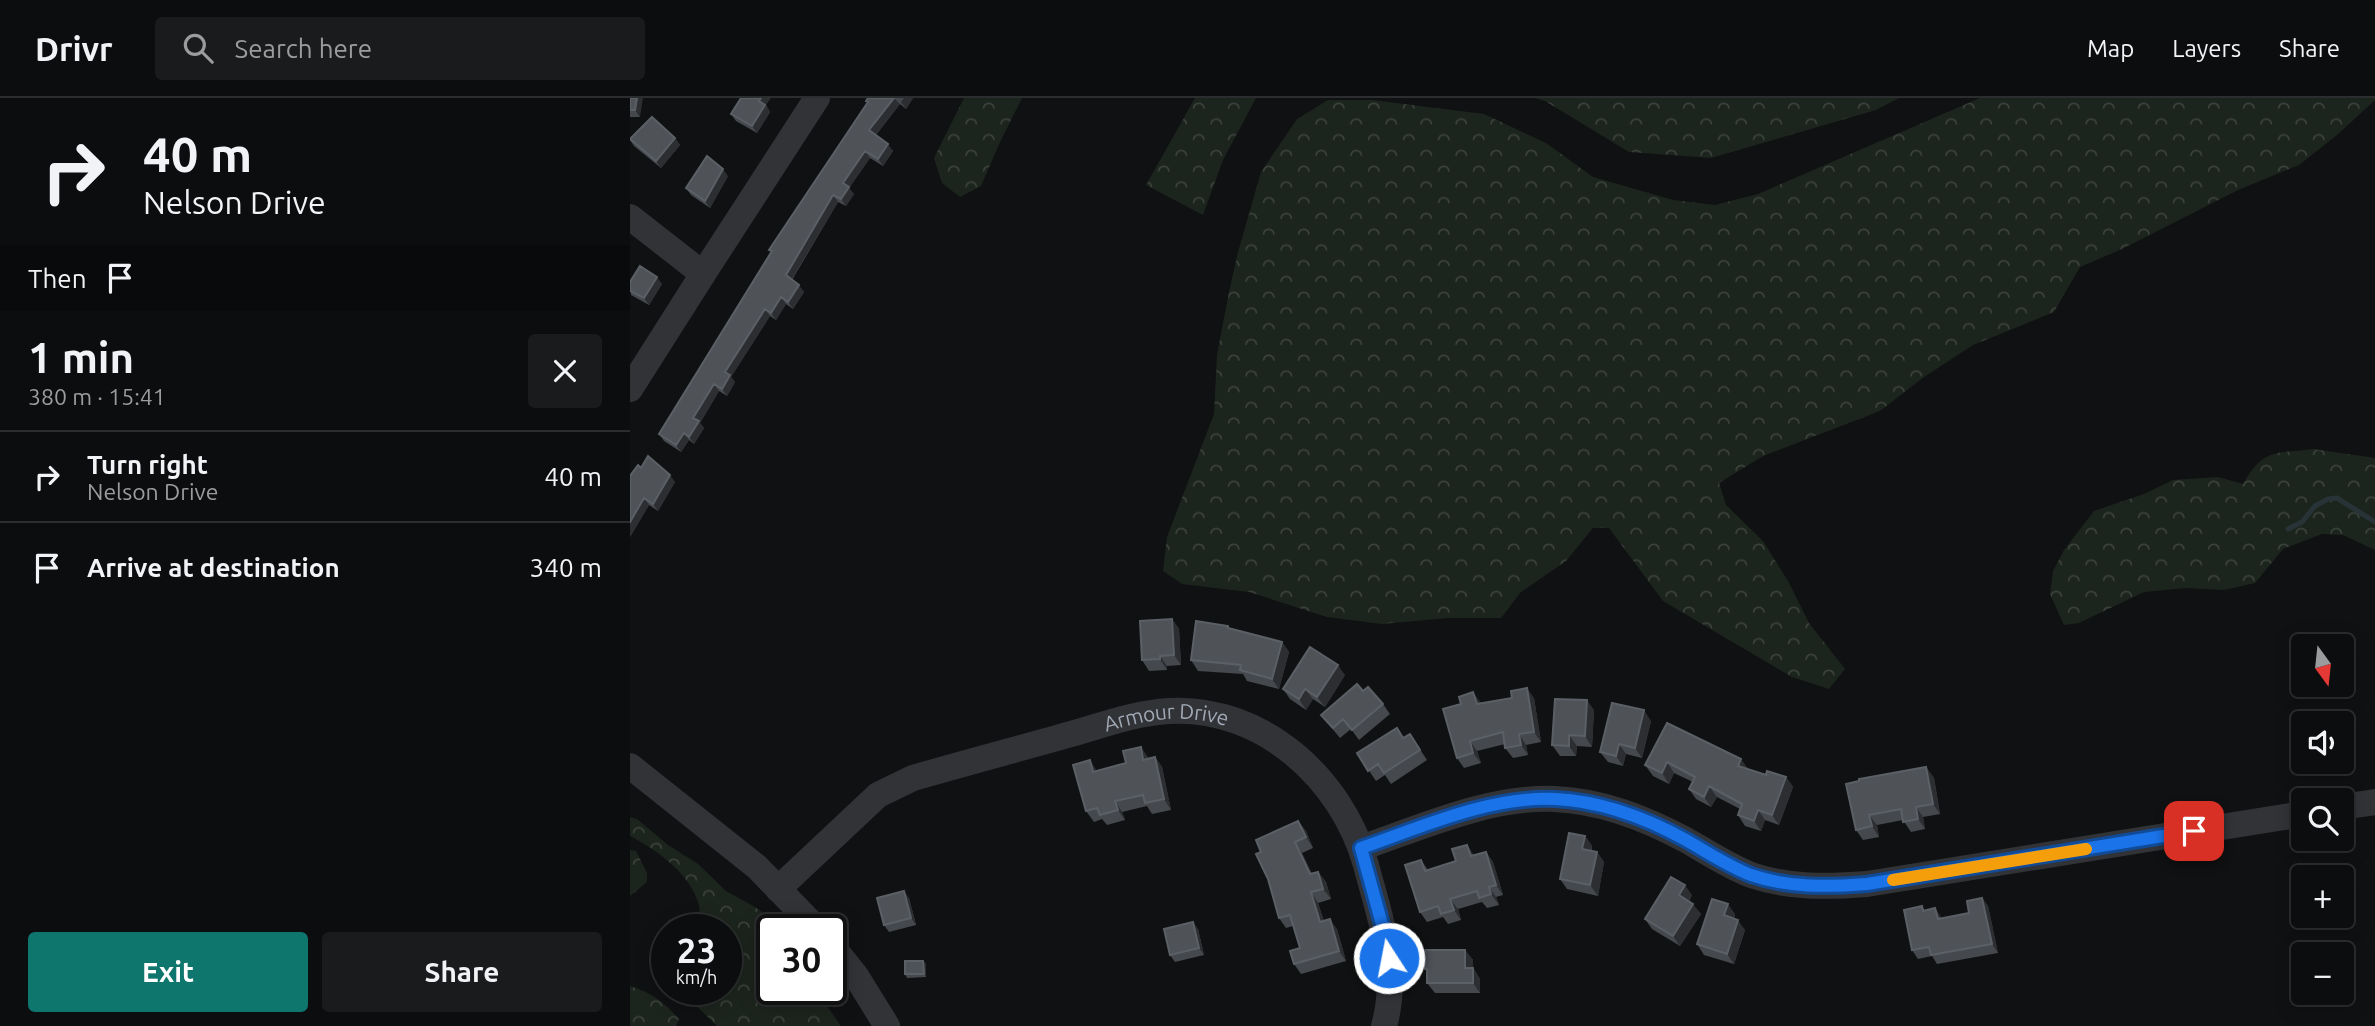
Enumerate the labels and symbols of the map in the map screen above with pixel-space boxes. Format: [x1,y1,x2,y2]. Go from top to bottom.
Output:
north arrow [2291,634,2354,696]
street label: Armour Drive [1101,699,1232,736]
pin [2164,801,2224,861]
speed limit sign: 30 [756,914,847,1005]
position arrow [1352,921,1426,995]

